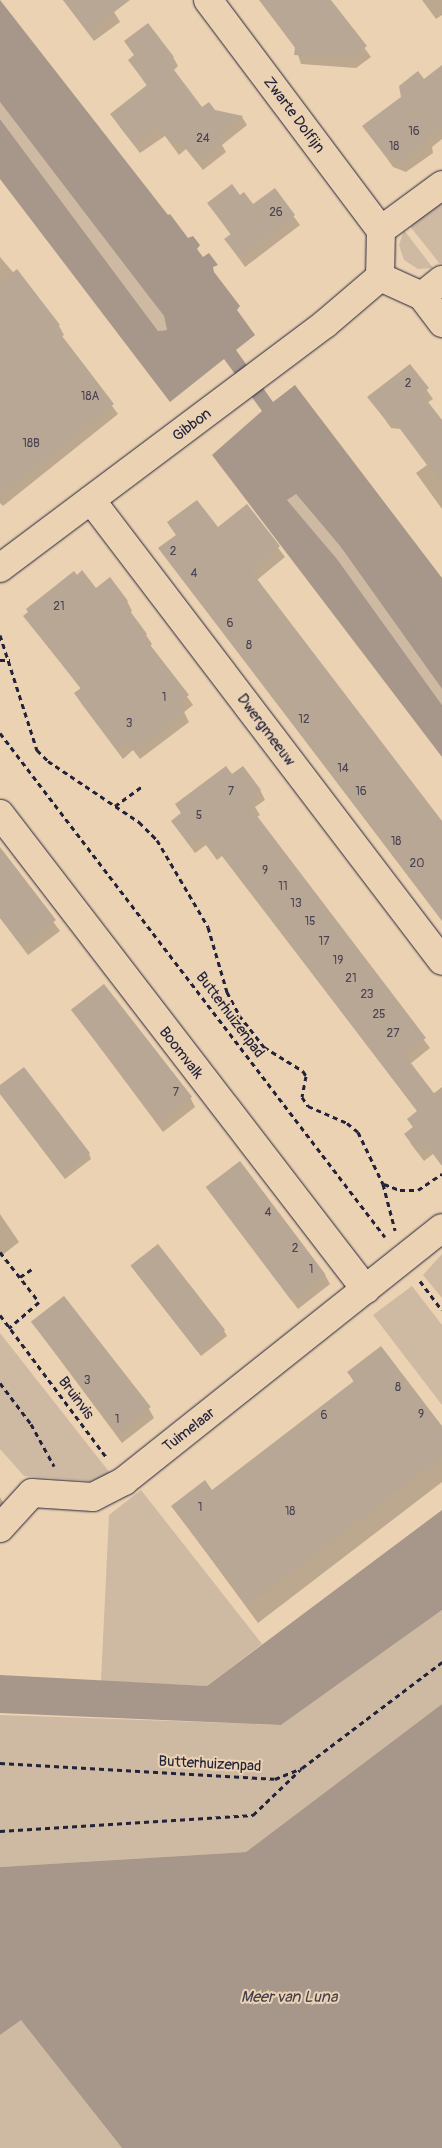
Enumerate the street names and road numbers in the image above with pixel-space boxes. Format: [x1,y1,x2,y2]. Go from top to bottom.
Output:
street label: Zwarte Dolfijn [260,73,328,157]
street label: Gibbon [169,405,215,445]
street label: Dwergmeeuw [233,690,299,770]
street label: Butterhuizenpad [192,968,268,1062]
street label: Boomvalk [155,1023,207,1083]
street label: Bruinvis [54,1373,98,1423]
street label: Tuimelaar [159,1404,219,1456]
street label: Butterhuizenpad [158,1752,262,1776]

